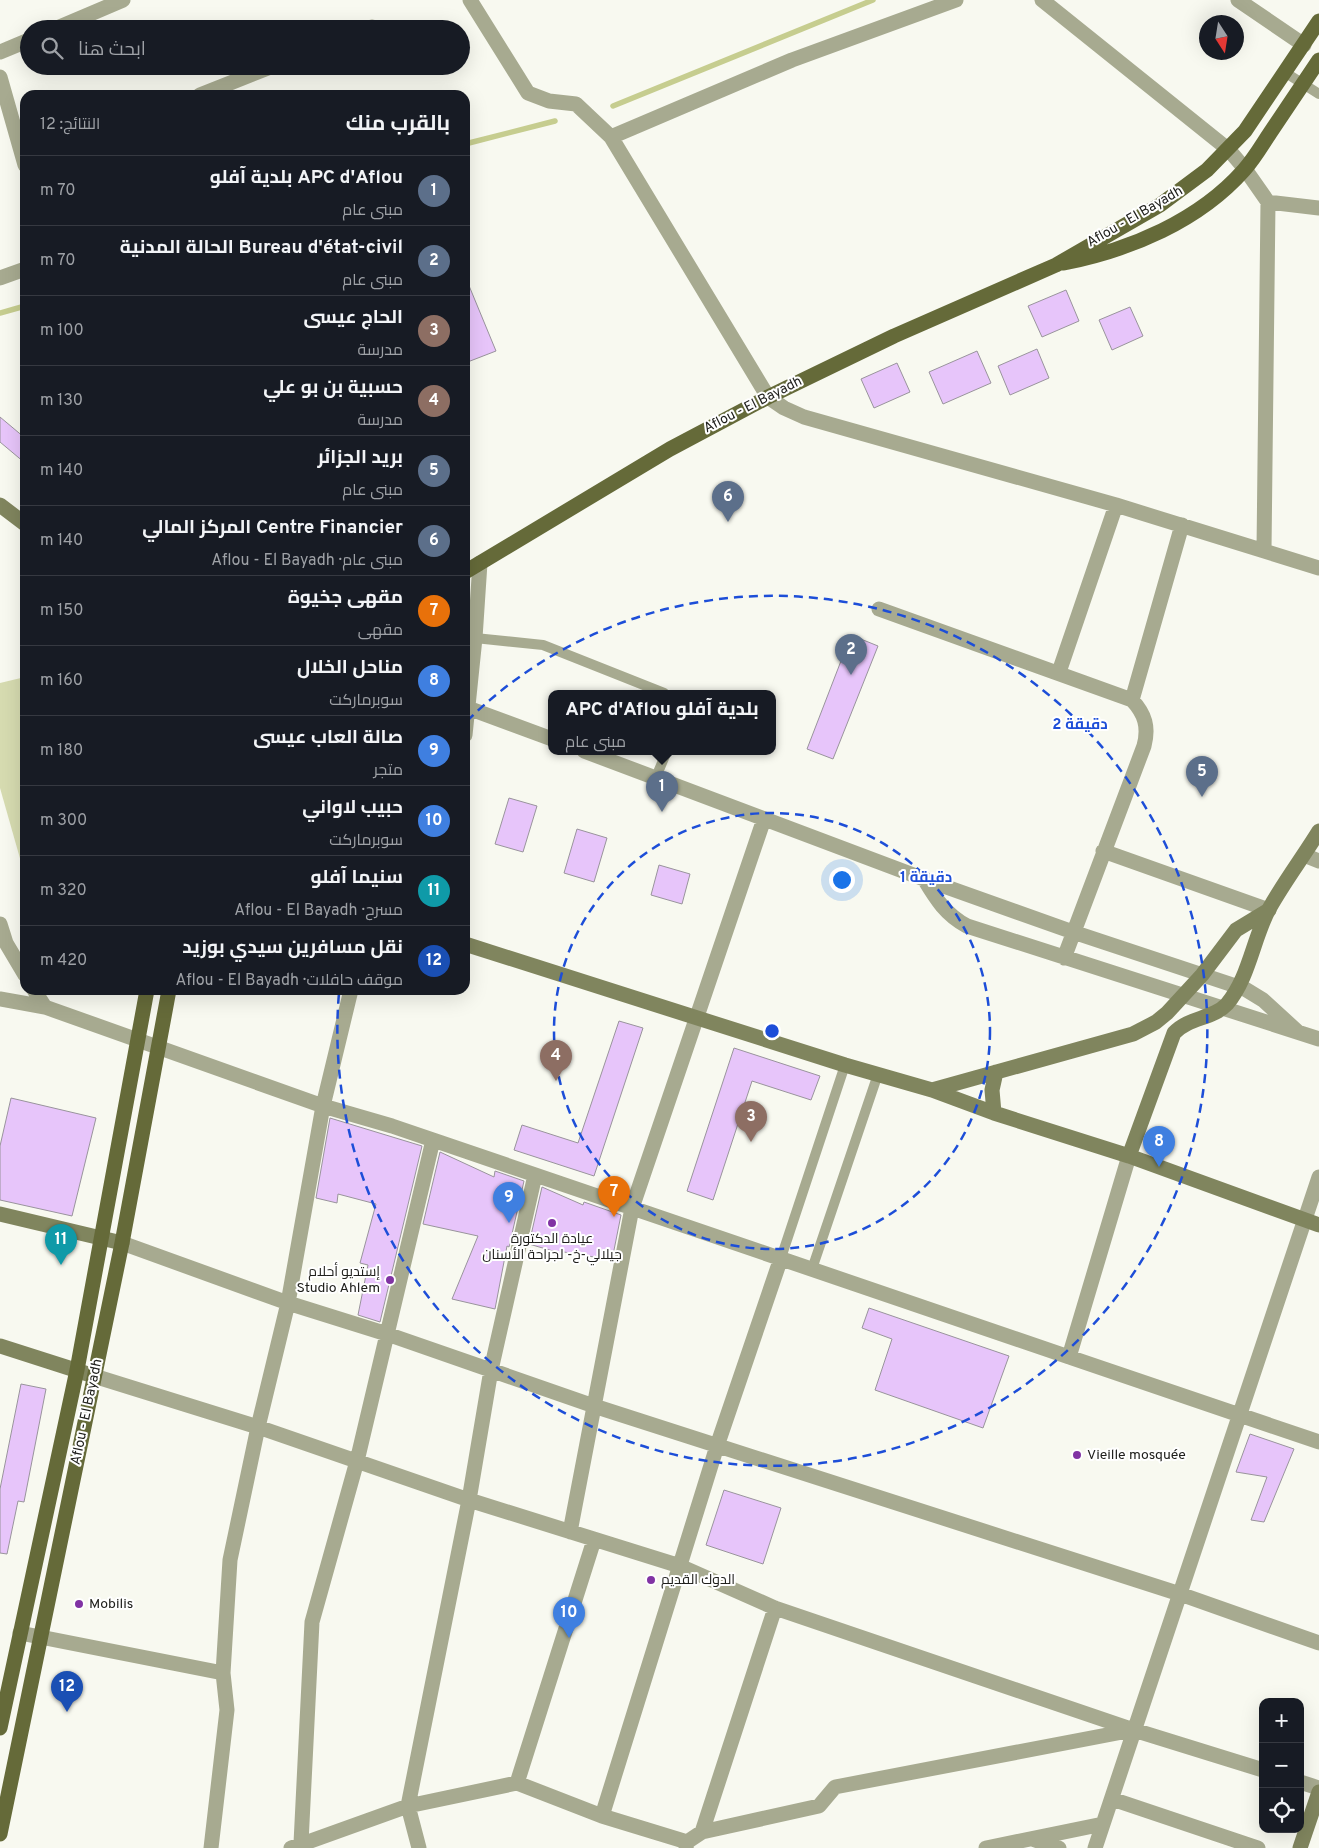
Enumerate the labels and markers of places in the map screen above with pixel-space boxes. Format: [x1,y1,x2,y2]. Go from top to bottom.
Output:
pin: 6 [712,481,744,522]
pin: 2 [835,634,867,675]
pin: 5 [1186,756,1218,797]
pin: 1 [646,771,678,812]
centre of rings [763,1022,781,1040]
pin: 4 [540,1040,572,1081]
pin: 3 [735,1101,767,1142]
pin: 8 [1143,1126,1175,1167]
pin: 7 [598,1176,630,1217]
pin: 9 [493,1182,525,1223]
marker: عيادة الدكتورة جيلالي-خ- لجراحة الأسنان [546,1217,558,1229]
pin: 11 [45,1224,77,1265]
place label: عيادة الدكتورة جيلالي-خ- لجراحة الأسنان [482,1231,622,1266]
place label: إستديو أحلام Studio Ahlem [296,1262,380,1297]
marker: إستديو أحلام Studio Ahlem [384,1274,396,1286]
place label: Vieille mosquée [1087,1447,1186,1464]
marker: Vieille mosquée [1071,1449,1083,1461]
place label: الدوك القديم [661,1572,735,1589]
marker: الدوك القديم [645,1574,657,1586]
place label: Mobilis [89,1596,133,1613]
pin: 10 [553,1597,585,1638]
marker: Mobilis [73,1598,85,1610]
pin: 12 [51,1671,83,1712]

